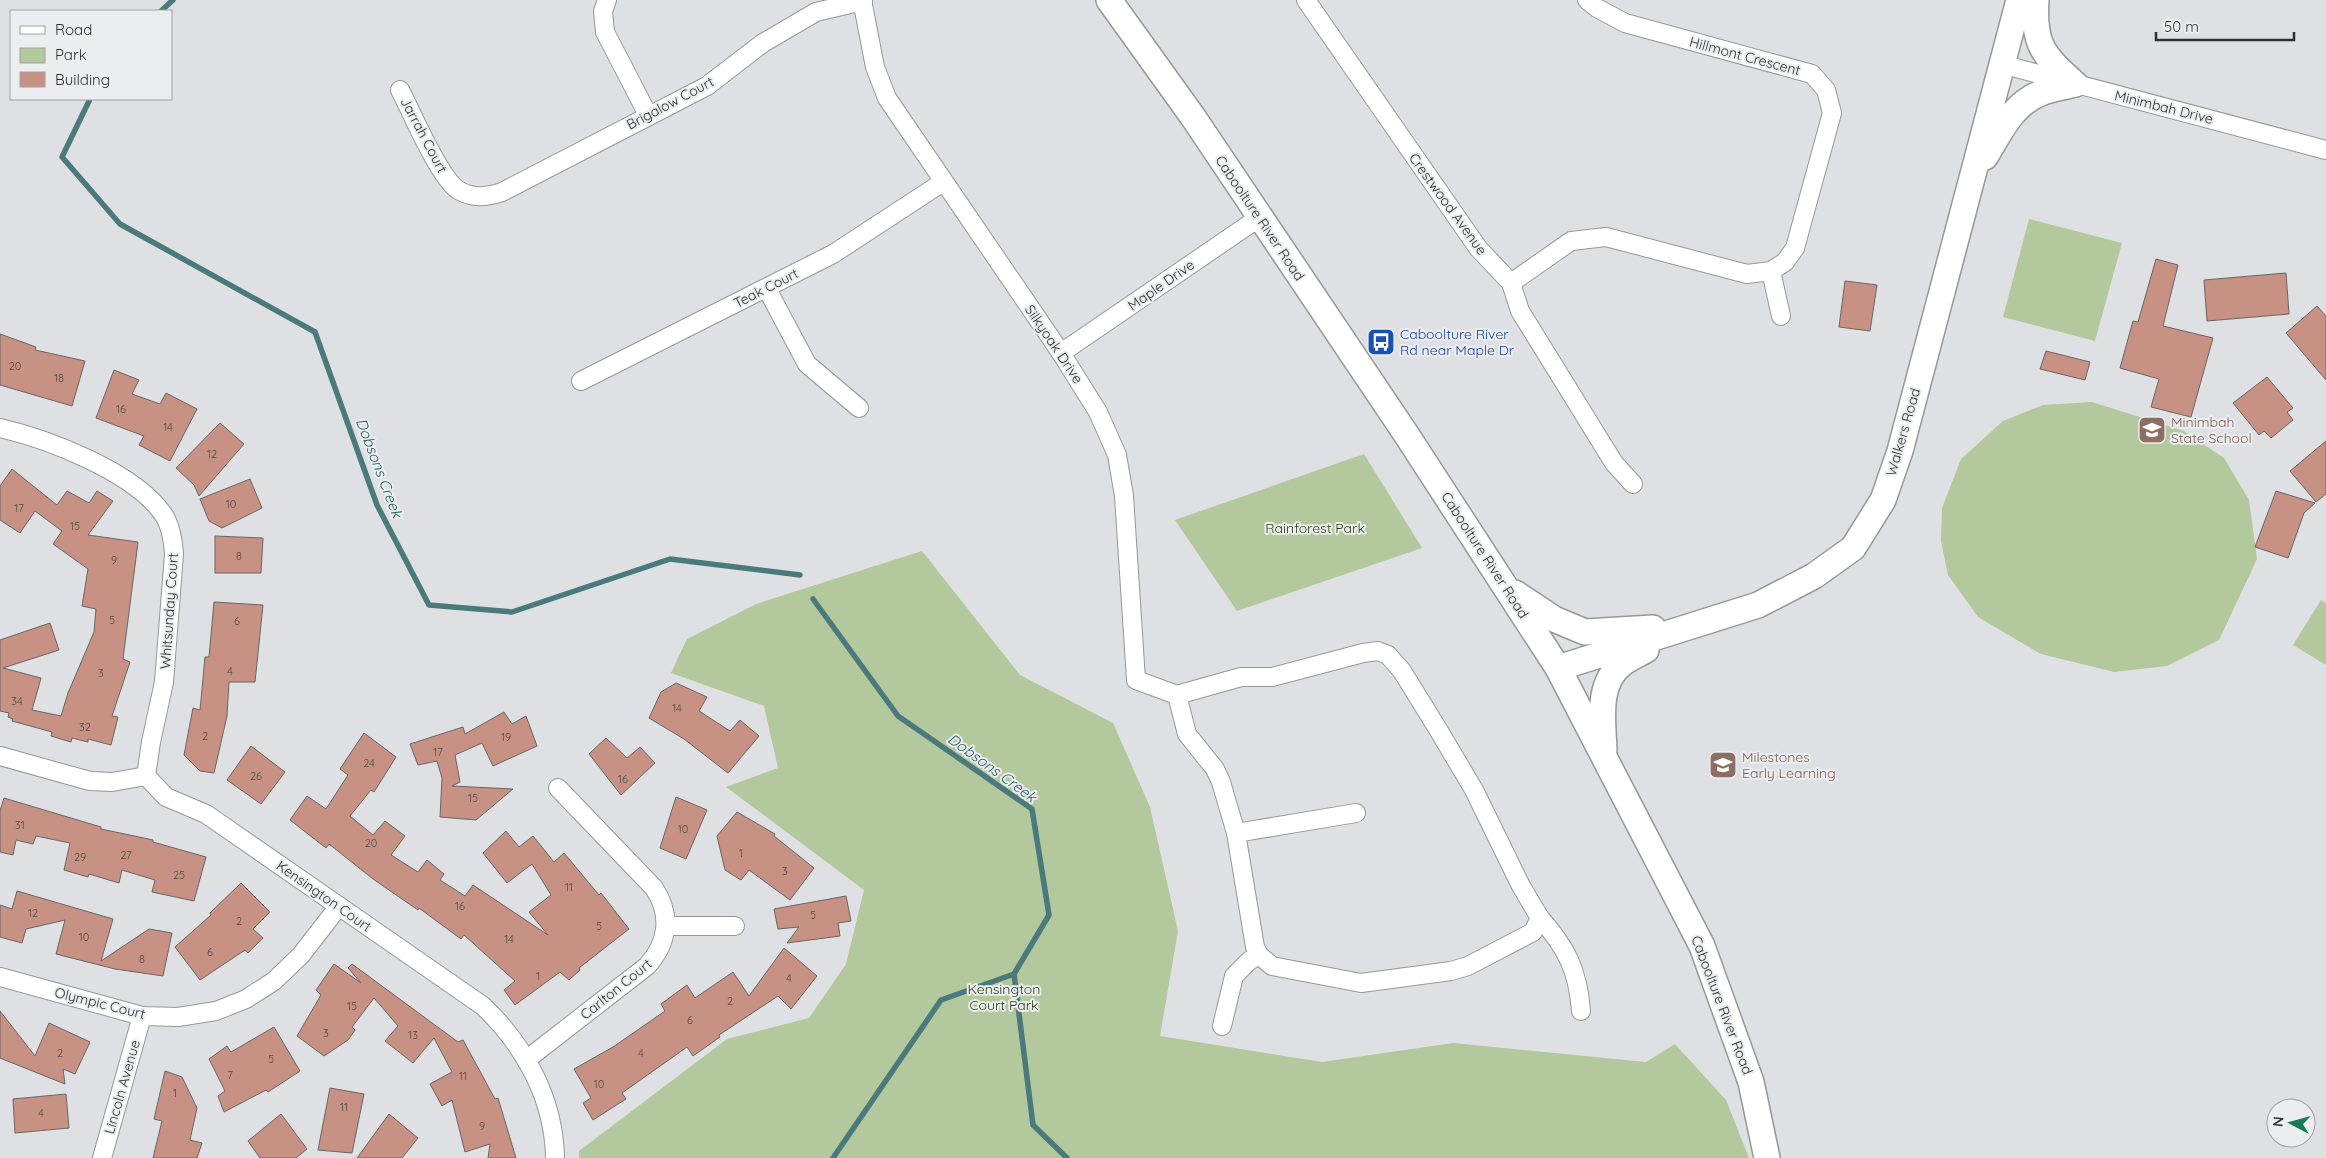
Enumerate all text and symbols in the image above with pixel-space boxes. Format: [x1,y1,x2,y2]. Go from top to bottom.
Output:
legend [10,10,172,100]
scale bar [2156,10,2294,42]
text: 50 m [2164,17,2199,36]
text: Road [55,20,92,39]
street label: Hillmont Crescent [1688,33,1803,80]
text: Park [55,45,87,64]
text: Building [55,70,110,89]
street label: Brigalow Court [623,72,717,134]
street label: Minimbah Drive [2113,86,2215,128]
street label: Jarrah Court [397,94,452,176]
street label: Crestwood Avenue [1405,150,1491,259]
street label: Caboolture River Road [1211,152,1309,284]
street label: Maple Drive [1124,255,1198,314]
street label: Teak Court [731,264,802,312]
street label: Silkyoak Drive [1021,301,1087,387]
place label: Caboolture River Rd near Maple Dr [1400,325,1515,359]
bus stop icon: Caboolture River Rd near Maple Dr [1366,327,1396,357]
house number: 20 [9,359,21,373]
house number: 18 [54,371,64,385]
street label: Walkers Road [1882,386,1924,478]
house number: 16 [116,402,126,416]
place label: Minimbah State School [2171,413,2252,447]
water label: Dobsons Creek [352,415,408,522]
school or university icon: Minimbah State School [2137,415,2167,445]
house number: 14 [163,420,173,434]
house number: 12 [207,447,217,461]
street label: Caboolture River Road [1437,488,1533,622]
house number: 10 [226,497,236,511]
house number: 17 [14,501,24,515]
house number: 15 [70,519,80,533]
park label: Rainforest Park [1265,519,1365,537]
house number: 8 [236,549,242,563]
street label: Whitsunday Court [156,552,182,670]
house number: 9 [111,553,117,567]
house number: 5 [109,613,115,627]
house number: 6 [234,614,240,628]
house number: 4 [227,664,233,678]
house number: 3 [98,666,104,680]
house number: 34 [11,694,23,708]
house number: 14 [672,701,682,715]
house number: 32 [79,720,91,734]
house number: 2 [202,729,208,743]
water label: Dobsons Creek [944,729,1042,807]
house number: 19 [501,730,511,744]
house number: 17 [433,745,443,759]
place label: Milestones Early Learning [1742,748,1836,782]
school or university icon: Milestones Early Learning [1708,750,1738,780]
house number: 24 [363,756,375,770]
house number: 26 [250,769,262,783]
house number: 16 [618,772,628,786]
house number: 15 [468,791,478,805]
house number: 31 [15,818,25,832]
house number: 10 [678,822,688,836]
house number: 20 [365,836,377,850]
house number: 1 [739,846,743,860]
house number: 27 [120,848,132,862]
house number: 29 [74,850,86,864]
street label: Kensington Court [273,856,375,936]
house number: 3 [782,864,788,878]
house number: 25 [173,868,185,882]
house number: 11 [565,880,573,894]
house number: 16 [455,899,465,913]
house number: 12 [28,906,38,920]
house number: 5 [810,908,816,922]
house number: 2 [236,914,242,928]
house number: 5 [596,919,602,933]
house number: 10 [79,930,89,944]
house number: 14 [504,932,514,946]
street label: Caboolture River Road [1687,933,1757,1077]
house number: 6 [207,945,213,959]
house number: 8 [139,952,145,966]
street label: Carlton Court [577,954,656,1023]
house number: 1 [536,969,540,983]
house number: 4 [786,971,792,985]
park label: Kensington Court Park [968,980,1040,1014]
street label: Olympic Court [53,983,147,1023]
house number: 2 [727,994,733,1008]
house number: 15 [347,999,357,1013]
house number: 6 [687,1013,693,1027]
house number: 3 [323,1026,329,1040]
house number: 13 [408,1028,418,1042]
street label: Lincoln Avenue [100,1038,144,1136]
house number: 2 [57,1046,63,1060]
house number: 4 [638,1046,644,1060]
house number: 5 [268,1052,274,1066]
house number: 7 [227,1068,233,1082]
house number: 11 [459,1069,467,1083]
house number: 10 [594,1077,604,1091]
house number: 1 [173,1086,177,1100]
north arrow [2266,1098,2316,1148]
house number: 11 [340,1100,348,1114]
house number: 4 [38,1106,44,1120]
text: N [2269,1116,2288,1128]
house number: 9 [479,1119,485,1133]

